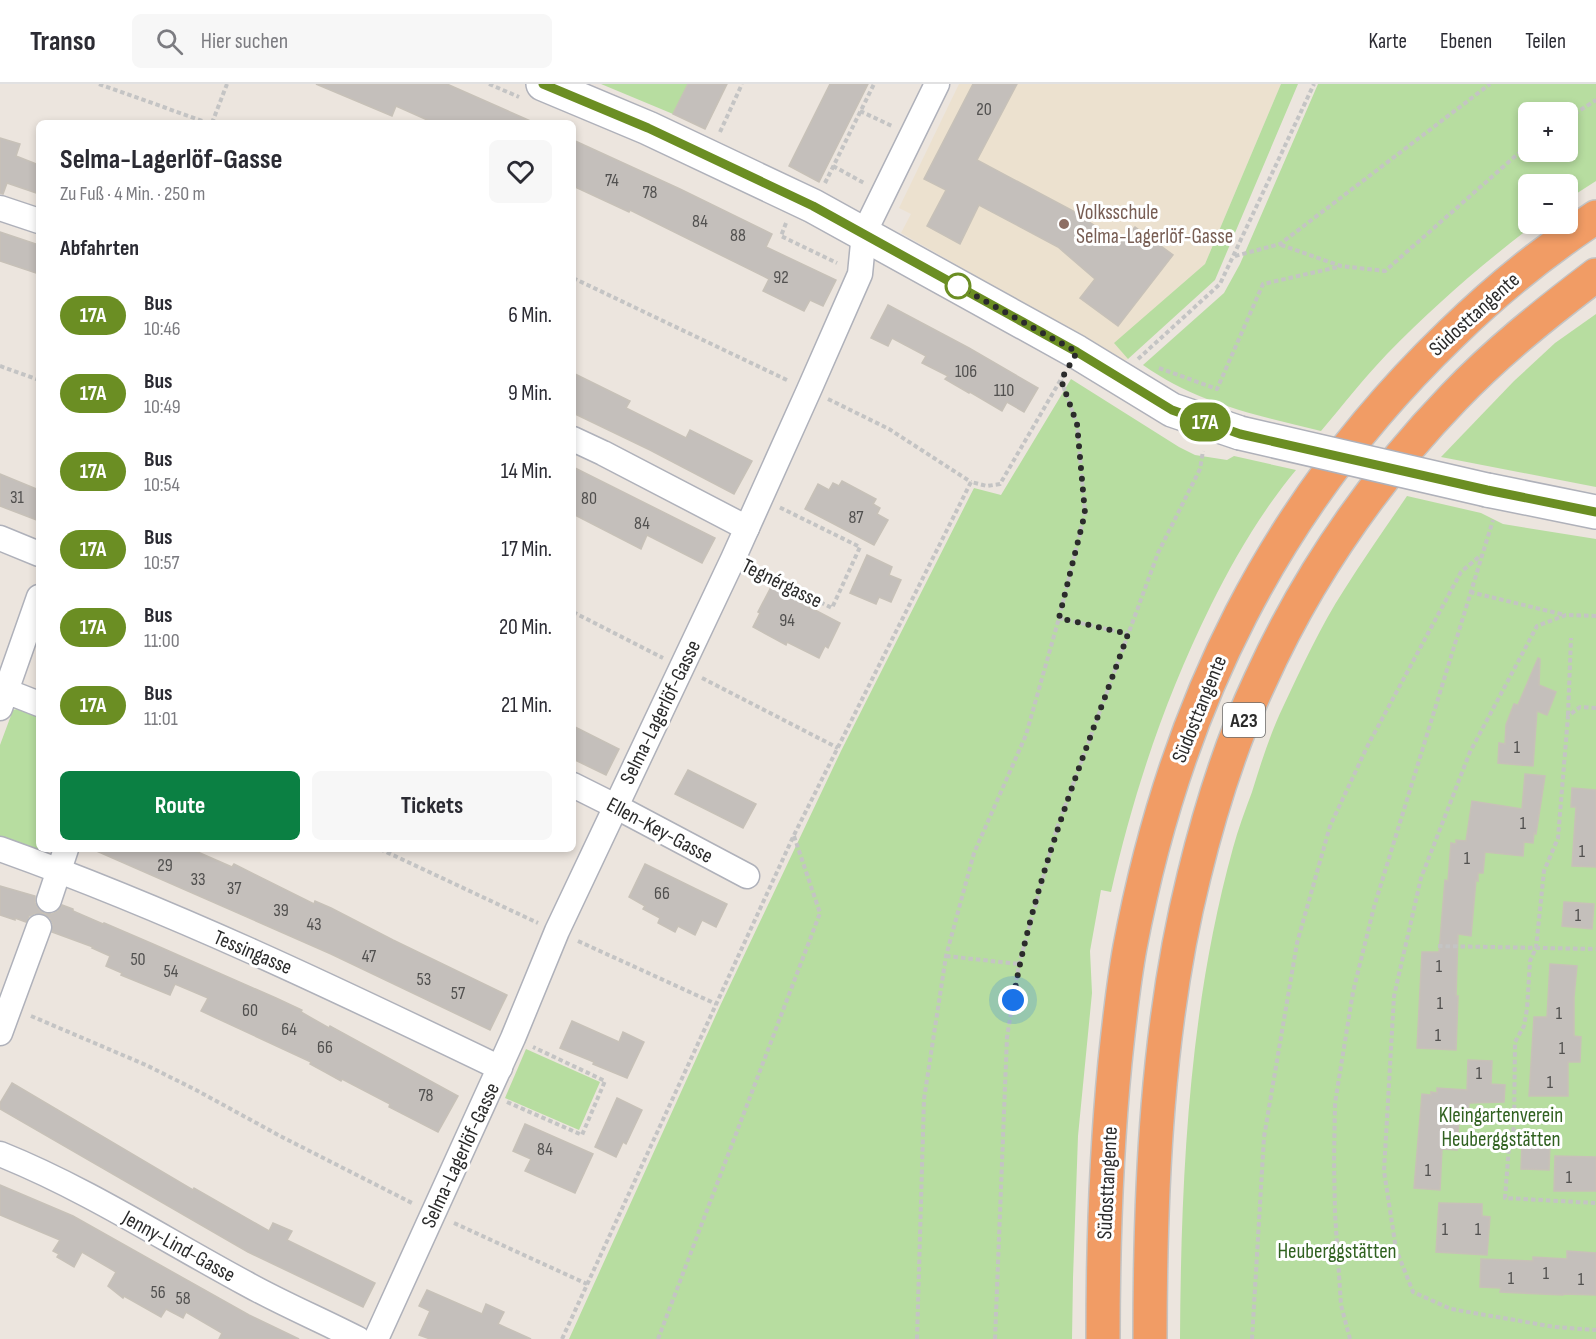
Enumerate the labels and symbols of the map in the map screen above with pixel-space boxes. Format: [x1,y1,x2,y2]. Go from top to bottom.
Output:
house number: 20 [976,99,992,120]
house number: 74 [605,170,619,191]
house number: 78 [642,182,658,203]
place label: Volksschule Selma-Lagerlöf-Gasse [1076,200,1233,249]
house number: 84 [692,211,708,232]
marker: Volksschule Selma-Lagerlöf-Gasse [1057,217,1071,231]
house number: 88 [730,225,746,246]
house number: 92 [773,267,789,288]
street label: Südosttangente [1424,267,1525,361]
unlabelled marker [945,273,971,299]
house number: 106 [955,361,977,382]
house number: 110 [994,380,1014,401]
line badge: 17A [1170,402,1240,442]
house number: 31 [10,487,25,508]
house number: 80 [581,488,597,509]
house number: 87 [848,507,864,528]
house number: 84 [634,513,650,534]
street label: Tegnérgasse [737,553,826,614]
house number: 94 [779,610,795,631]
street label: Selma-Lagerlöf-Gasse [615,636,706,788]
street label: Südosttangente [1167,652,1232,766]
road number: A23 [1223,703,1265,737]
house number: 1 [1514,737,1521,758]
street label: Ellen-Key-Gasse [603,792,717,869]
house number: 1 [1520,813,1527,834]
house number: 1 [1579,841,1586,862]
house number: 1 [1464,848,1471,869]
house number: 29 [157,855,173,876]
house number: 33 [190,869,206,890]
house number: 37 [227,878,242,899]
house number: 66 [654,883,670,904]
house number: 39 [273,900,289,921]
house number: 1 [1575,905,1582,926]
house number: 43 [306,914,322,935]
street label: Tessingasse [210,925,296,980]
house number: 47 [362,946,377,967]
house number: 50 [130,949,146,970]
house number: 1 [1436,956,1443,977]
house number: 54 [164,961,179,982]
house number: 53 [417,969,431,990]
house number: 57 [451,983,466,1004]
your location [998,985,1028,1015]
house number: 1 [1437,993,1444,1014]
house number: 60 [242,1000,258,1021]
house number: 1 [1556,1003,1563,1024]
house number: 64 [281,1019,297,1040]
house number: 1 [1435,1025,1442,1046]
house number: 66 [317,1037,333,1058]
house number: 1 [1559,1038,1566,1059]
house number: 1 [1476,1063,1483,1084]
house number: 1 [1547,1072,1554,1093]
street label: Selma-Lagerlöf-Gasse [416,1079,505,1232]
house number: 78 [418,1085,434,1106]
park label: Kleingartenverein Heuberggstätten [1439,1103,1563,1152]
street label: Südosttangente [1092,1126,1123,1240]
house number: 84 [537,1139,553,1160]
house number: 1 [1425,1160,1432,1181]
house number: 1 [1566,1167,1573,1188]
street label: Jenny-Lind-Gasse [117,1205,240,1288]
house number: 1 [1442,1219,1449,1240]
house number: 1 [1475,1219,1482,1240]
park label: Heuberggstätten [1277,1239,1397,1264]
house number: 1 [1543,1263,1550,1284]
house number: 1 [1508,1268,1515,1289]
house number: 1 [1578,1269,1585,1290]
house number: 56 [150,1282,166,1303]
house number: 58 [175,1288,191,1309]

